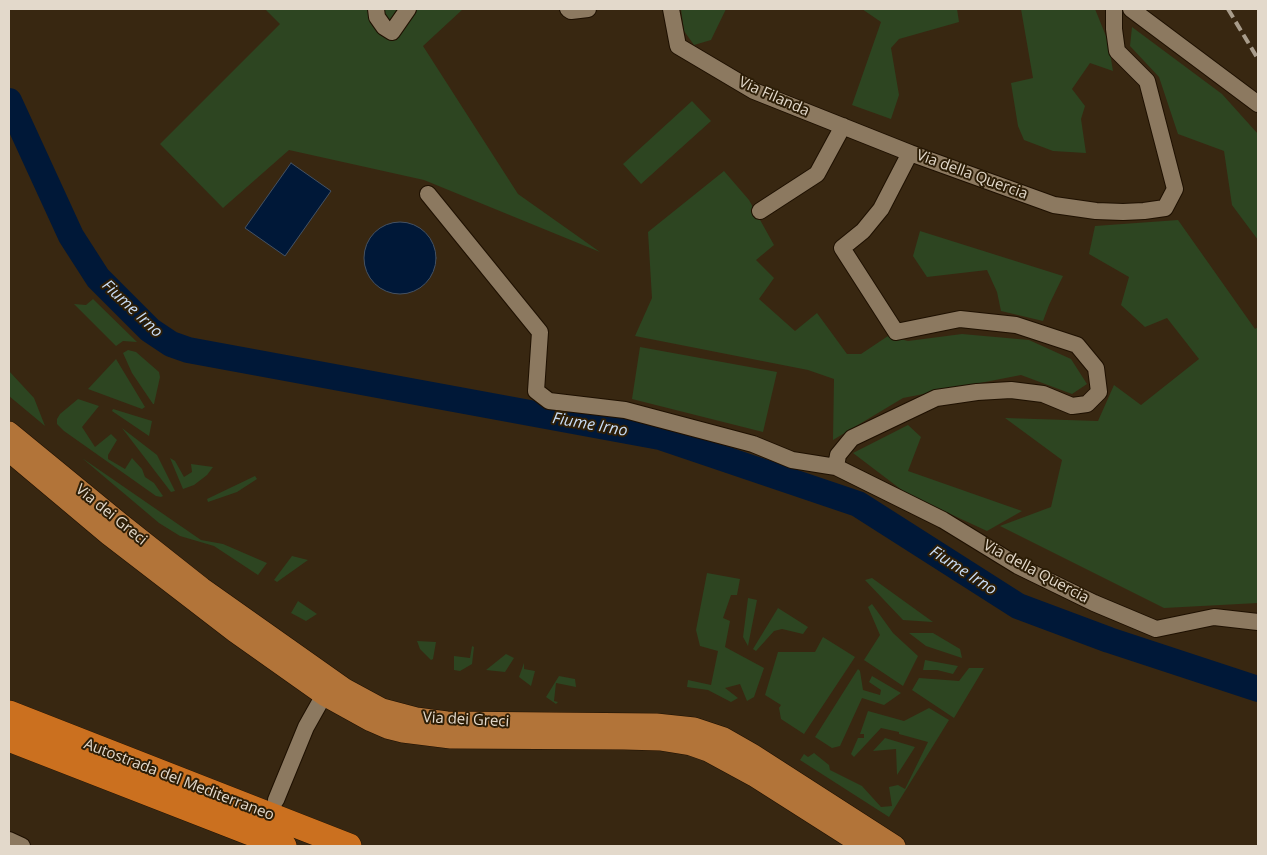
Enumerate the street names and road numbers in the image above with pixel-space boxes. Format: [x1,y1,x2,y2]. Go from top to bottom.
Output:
street label: Via Filanda [736,73,812,121]
street label: Via della Quercia [914,147,1030,203]
street label: Via dei Greci [72,481,150,549]
street label: Via della Quercia [980,537,1092,607]
street label: Via dei Greci [422,709,510,731]
street label: Autostrada del Mediterraneo [81,735,277,825]

